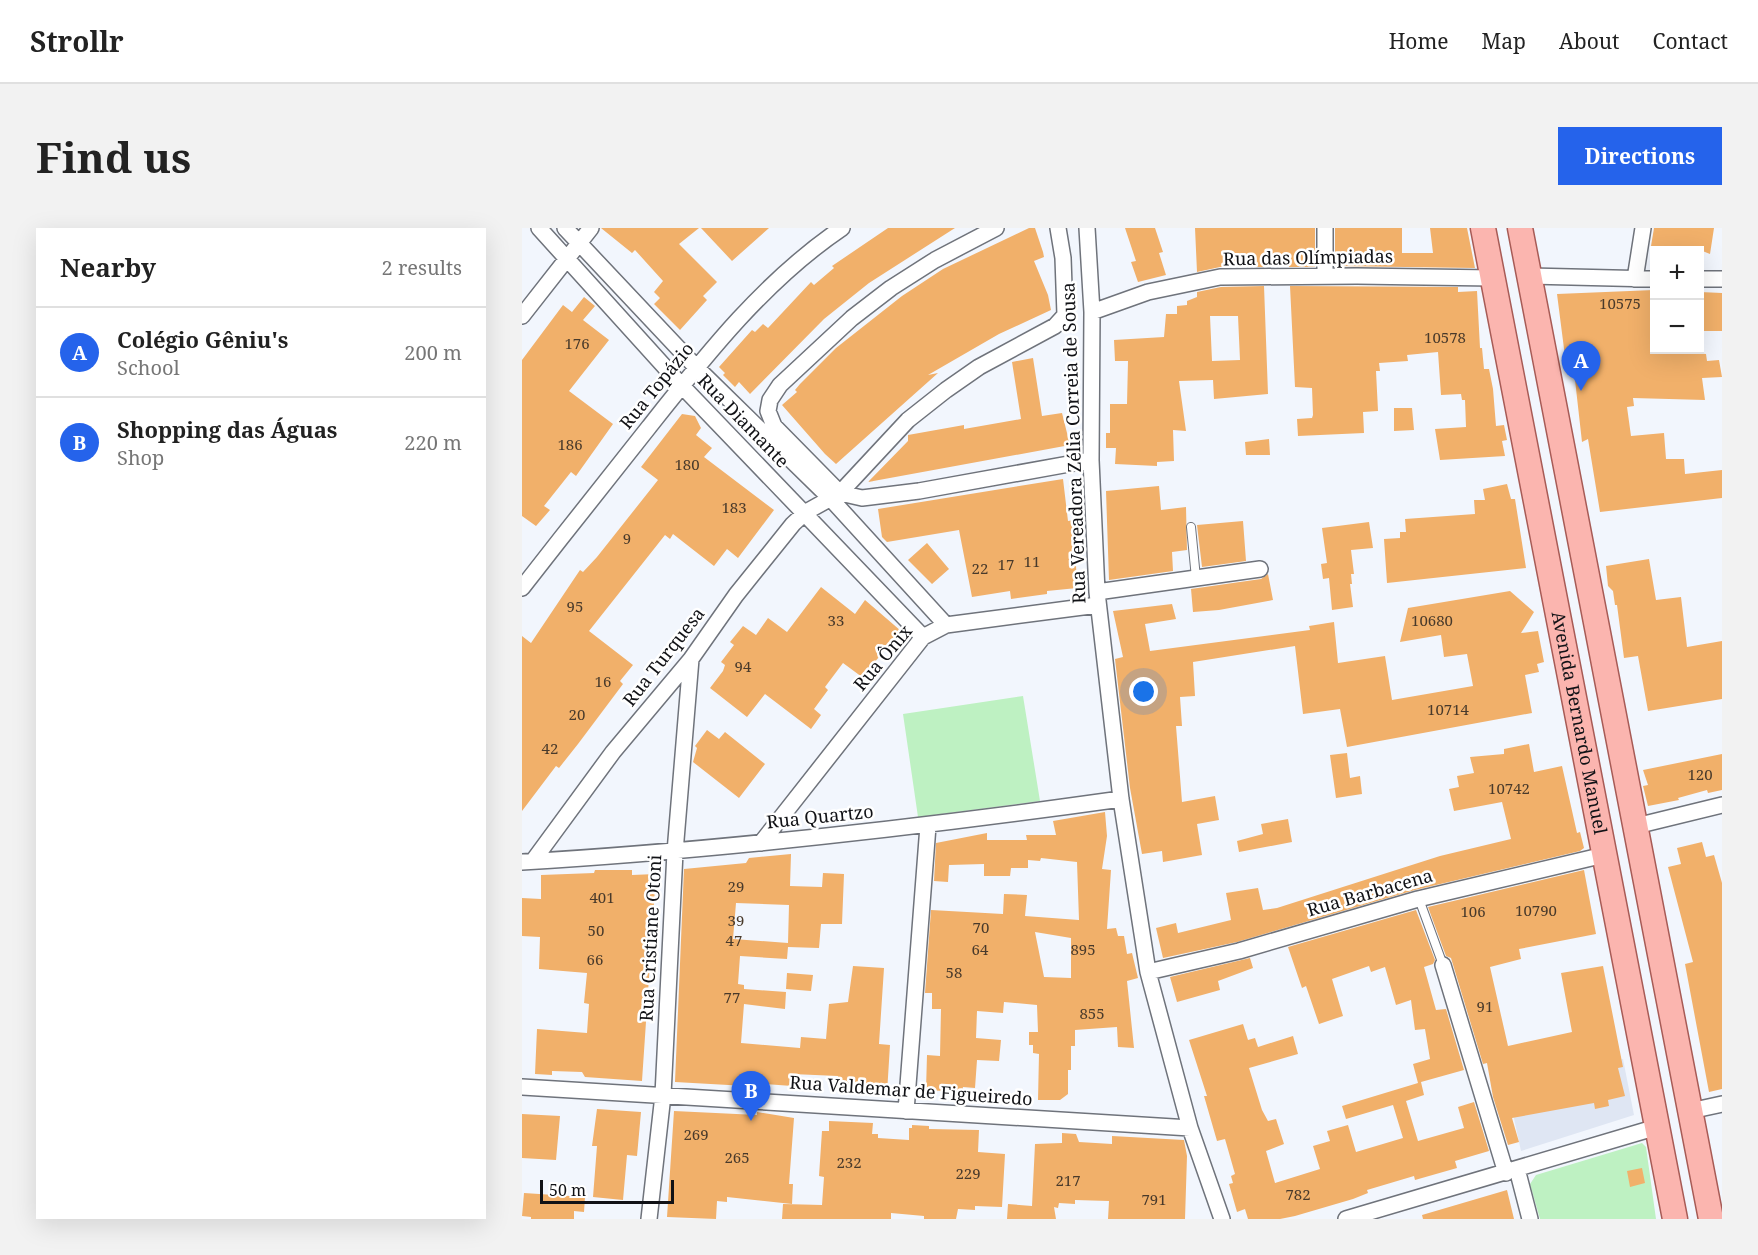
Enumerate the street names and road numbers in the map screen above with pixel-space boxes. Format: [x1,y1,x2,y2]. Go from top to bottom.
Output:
street label: Rua das Olímpiadas [1223,244,1393,270]
street label: Rua Vereadora Zélia Correia de Sousa [1055,282,1091,604]
street label: Rua Topázio [614,337,699,434]
street label: Rua Diamante [693,368,795,472]
street label: Rua Turquesa [617,602,709,711]
street label: Avenida Bernardo Manuel [1547,609,1613,837]
street label: Rua Ônix [848,619,917,695]
street label: Rua Quartzo [765,798,875,834]
street label: Rua Cristiane Otoni [634,854,666,1022]
street label: Rua Barbacena [1304,863,1435,921]
street label: Rua Valdemar de Figueiredo [789,1070,1033,1110]

